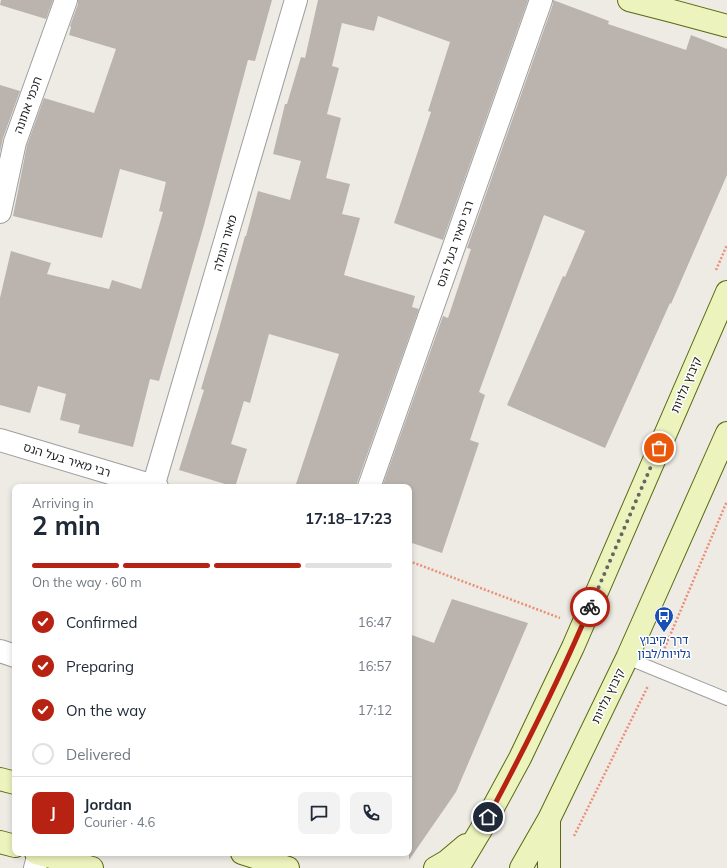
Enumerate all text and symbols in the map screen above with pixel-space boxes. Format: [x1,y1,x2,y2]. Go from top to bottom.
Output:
street label: חכמי אתונה [10,74,45,136]
street label: רבי מאיר בעל הנס [433,199,476,289]
street label: מאור הגולה [209,213,240,273]
street label: קיבוץ גלויות [667,354,704,415]
pin [642,431,676,465]
icon: bag [648,437,670,459]
street label: רבי מאיר בעל הנס [22,439,113,480]
text: Arriving in [32,495,94,511]
text: 2 min [32,509,101,542]
text: 17:18–17:23 [305,509,392,528]
text: On the way · 60 m [32,574,142,590]
courier [570,587,610,627]
icon: bike [579,596,601,618]
bus stop icon: דרך קיבוץ גלויות/לבון [653,605,675,633]
icon: check [32,611,54,633]
text: Confirmed [66,613,137,632]
text: 16:47 [358,614,392,630]
place label: דרך קיבוץ גלויות/לבון [637,632,691,661]
icon: check [32,655,54,677]
text: Preparing [66,657,134,676]
text: 16:57 [358,658,392,674]
street label: קיבוץ גלויות [588,665,628,726]
icon: check [32,699,54,721]
text: On the way [66,701,146,720]
text: 17:12 [358,702,392,718]
text: Delivered [66,745,131,764]
button: chat [298,792,340,834]
button: phone [350,792,392,834]
text: Jordan [84,795,132,814]
pin [471,800,505,834]
text: J [50,803,56,822]
icon: home [477,806,499,828]
text: Courier · 4.6 [84,814,155,830]

